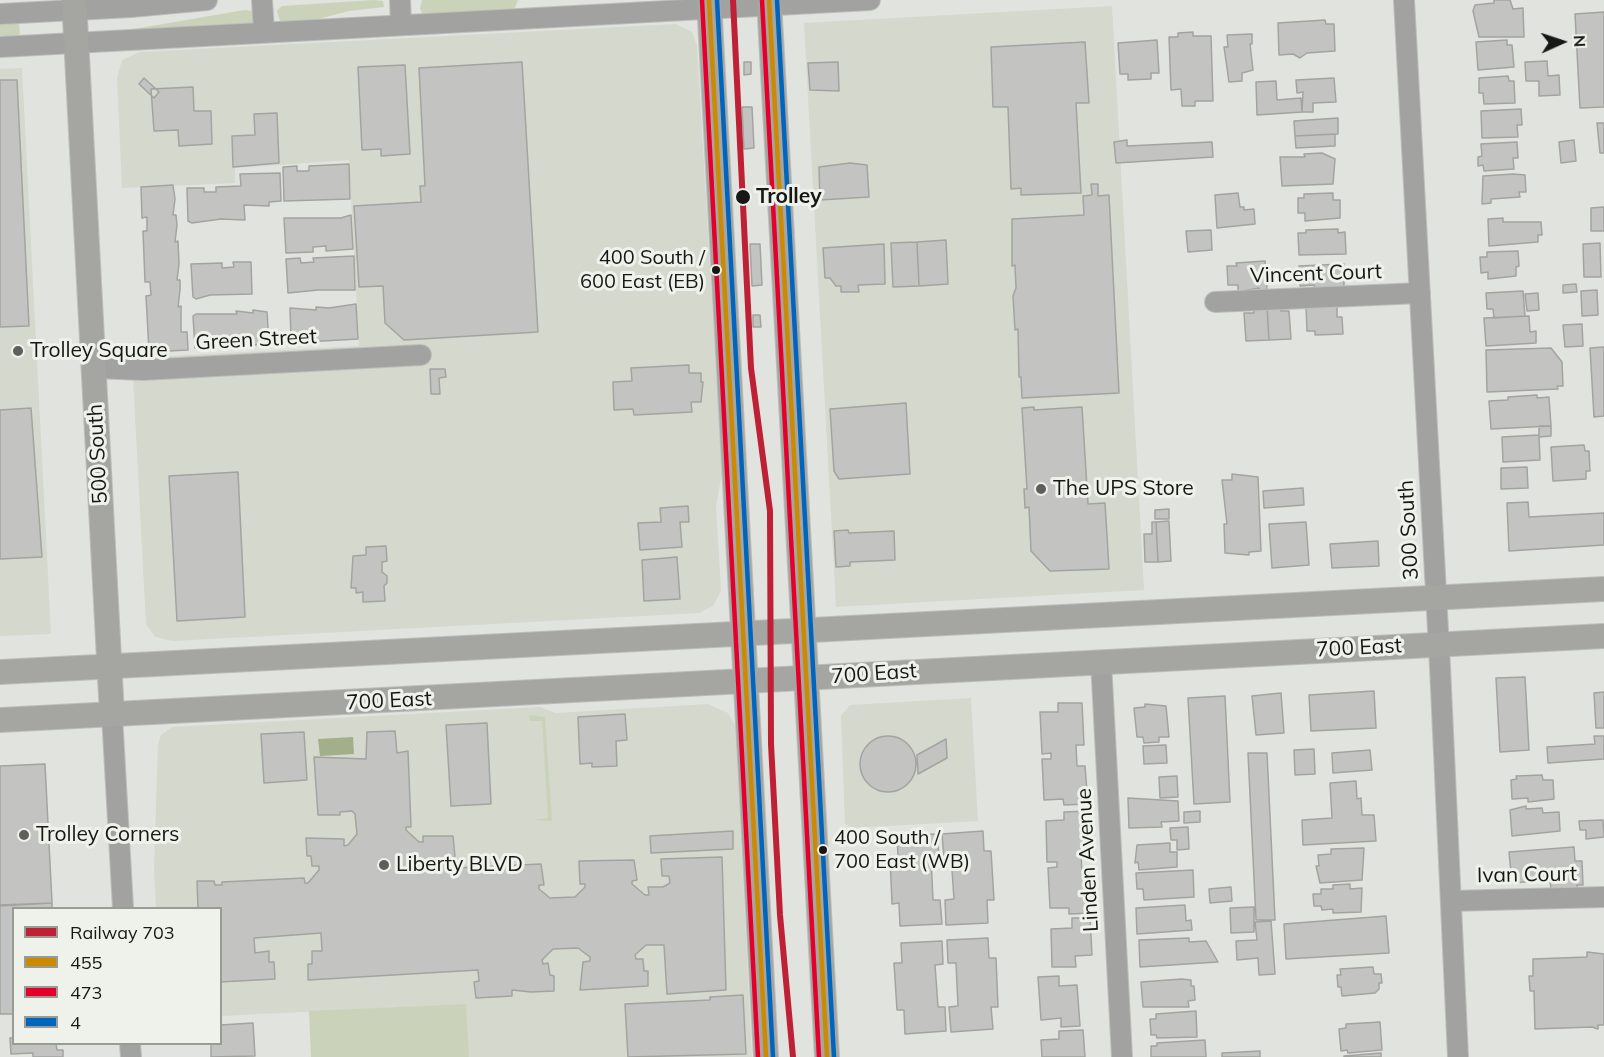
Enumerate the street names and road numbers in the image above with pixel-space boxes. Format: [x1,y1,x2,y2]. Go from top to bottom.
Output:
street label: Vincent Court [1250,259,1382,289]
street label: Green Street [195,324,317,356]
street label: 500 South [83,403,113,505]
street label: 300 South [1394,479,1424,581]
street label: 700 East [1316,633,1402,663]
street label: 700 East [830,658,918,690]
street label: 700 East [346,686,432,716]
street label: Linden Avenue [1072,788,1104,932]
street label: Ivan Court [1477,862,1577,888]

